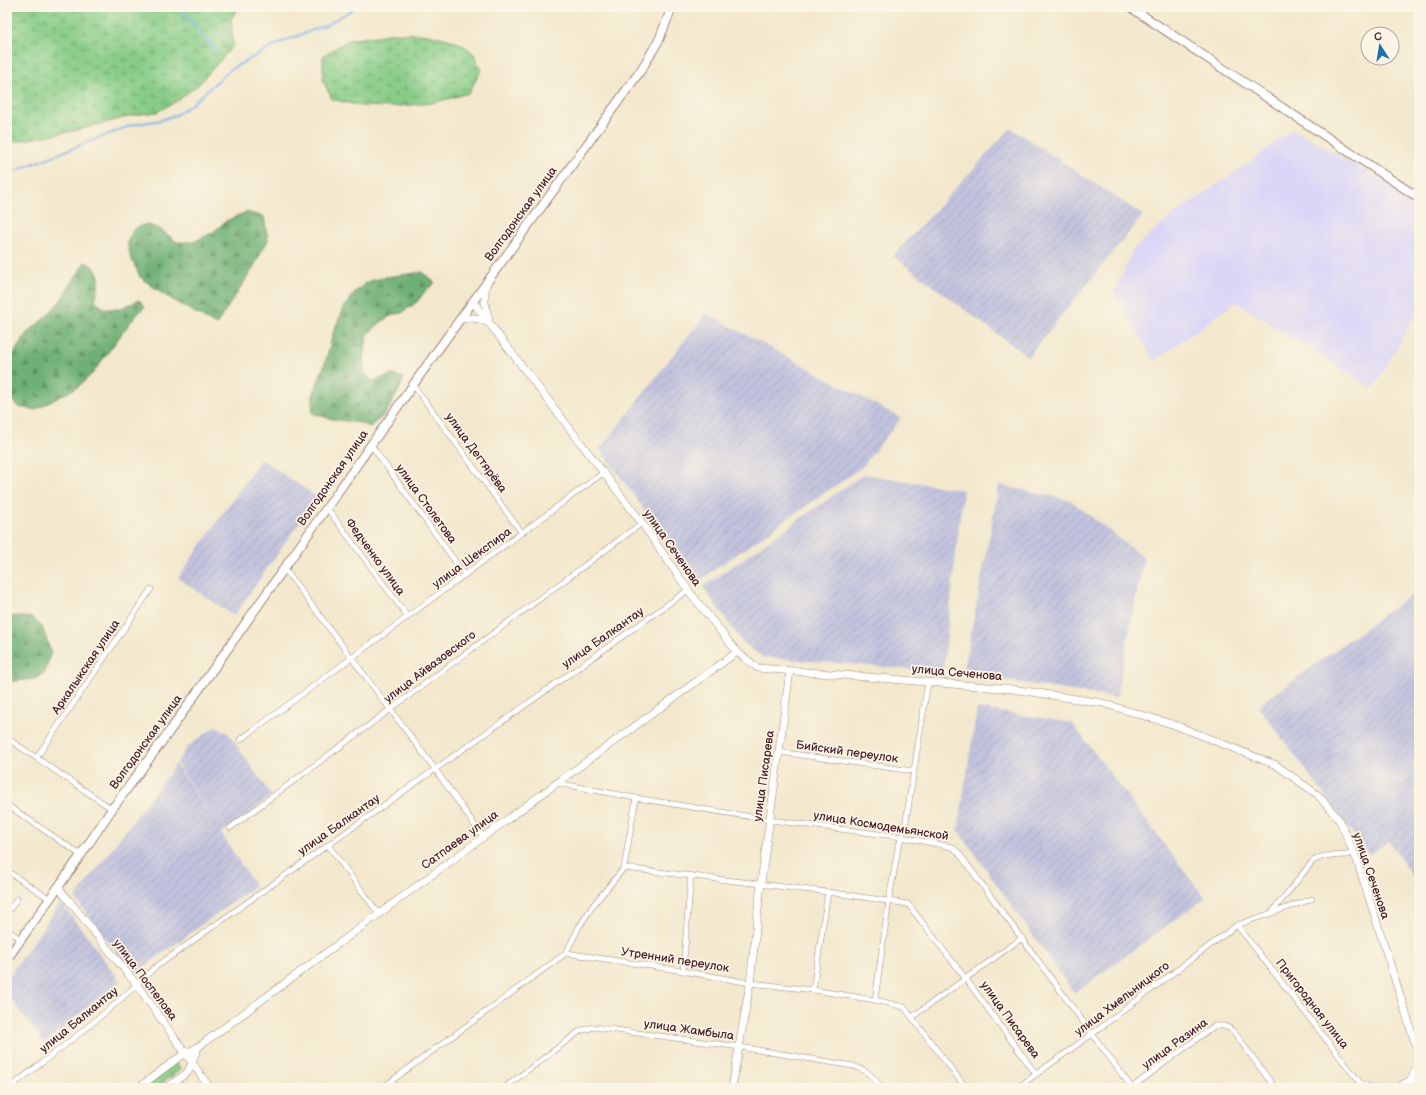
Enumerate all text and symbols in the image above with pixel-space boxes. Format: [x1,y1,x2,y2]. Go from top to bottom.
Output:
north arrow [1360,26,1400,66]
text: С [1373,29,1383,44]
street label: Волгодонская улица [482,164,560,264]
street label: улица Дегтярёва [442,410,510,496]
street label: Волгодонская улица [294,427,372,529]
street label: улица Столетова [392,461,460,547]
street label: улица Сеченова [640,507,704,589]
street label: Федченко улица [342,515,408,599]
street label: улица Шекспира [429,524,515,592]
street label: улица Балкантау [559,604,647,672]
street label: Аркалыкская улица [48,617,123,718]
street label: улица Айвазовского [381,628,479,706]
street label: улица Сеченова [911,662,1003,684]
street label: Волгодонская улица [107,692,185,792]
street label: улица Писарева [750,729,778,823]
street label: Бийский переулок [795,737,900,767]
street label: улица Балкантау [295,791,383,859]
street label: Сатпаева улица [419,807,501,873]
street label: улица Космодемьянской [812,808,950,844]
street label: улица Сеченова [1349,831,1393,921]
street label: улица Поспелова [110,936,180,1024]
street label: Утренний переулок [620,944,731,976]
street label: Пригородная улица [1272,956,1352,1052]
street label: улица Хмельницкого [1072,958,1172,1040]
street label: улица Писарева [977,978,1043,1062]
street label: улица Балкантау [37,983,122,1056]
street label: улица Разина [1139,1015,1211,1073]
street label: улица Жамбыла [643,1016,735,1044]

